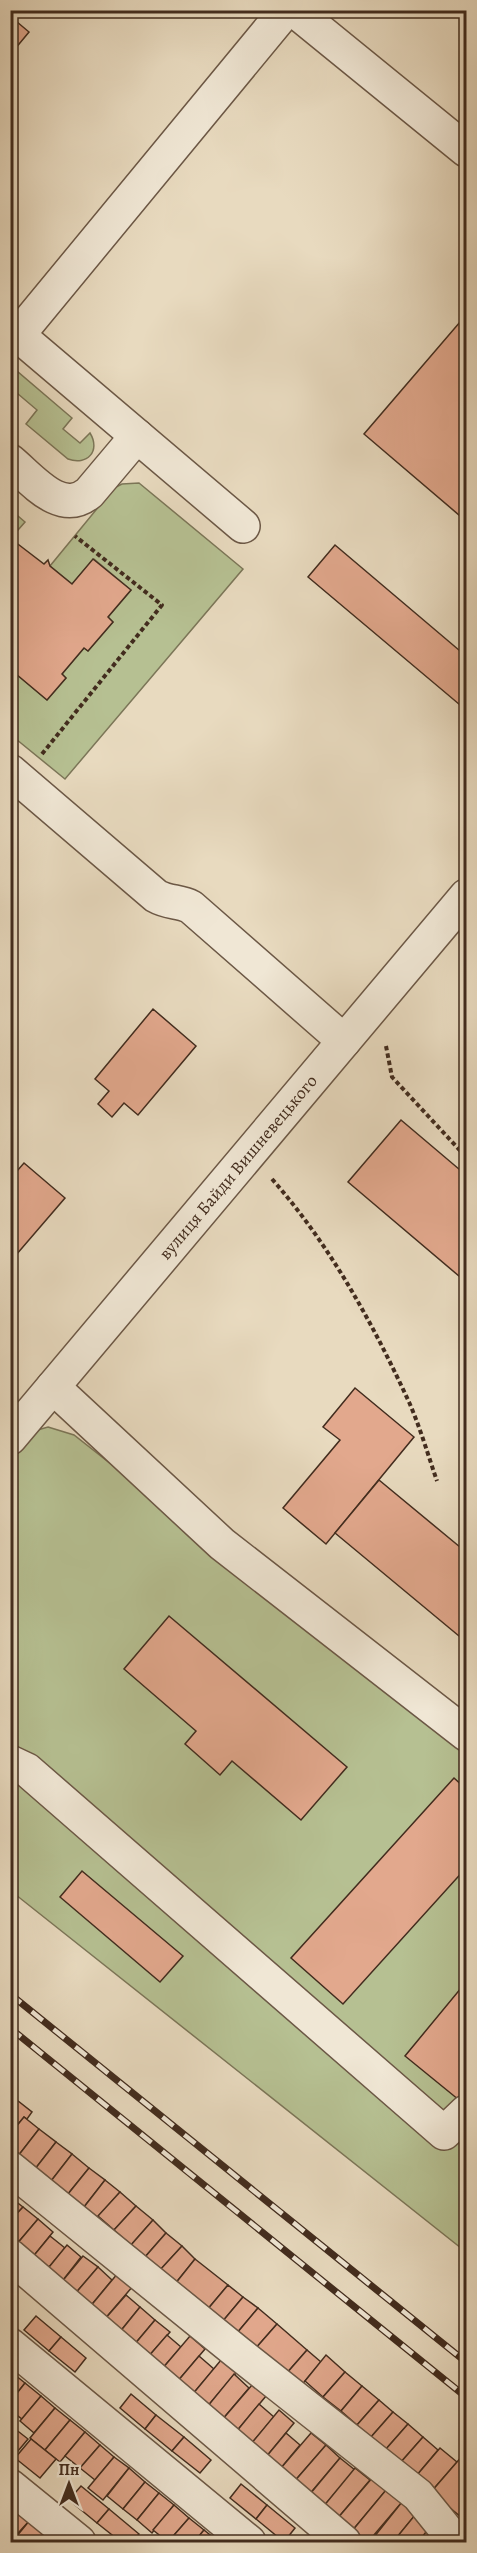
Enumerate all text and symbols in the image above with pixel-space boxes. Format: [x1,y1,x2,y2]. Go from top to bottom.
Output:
street label: вулиця Байди Вишневецького [153,1069,323,1265]
north arrow [39,2454,99,2514]
text: Пн [59,2459,79,2481]

